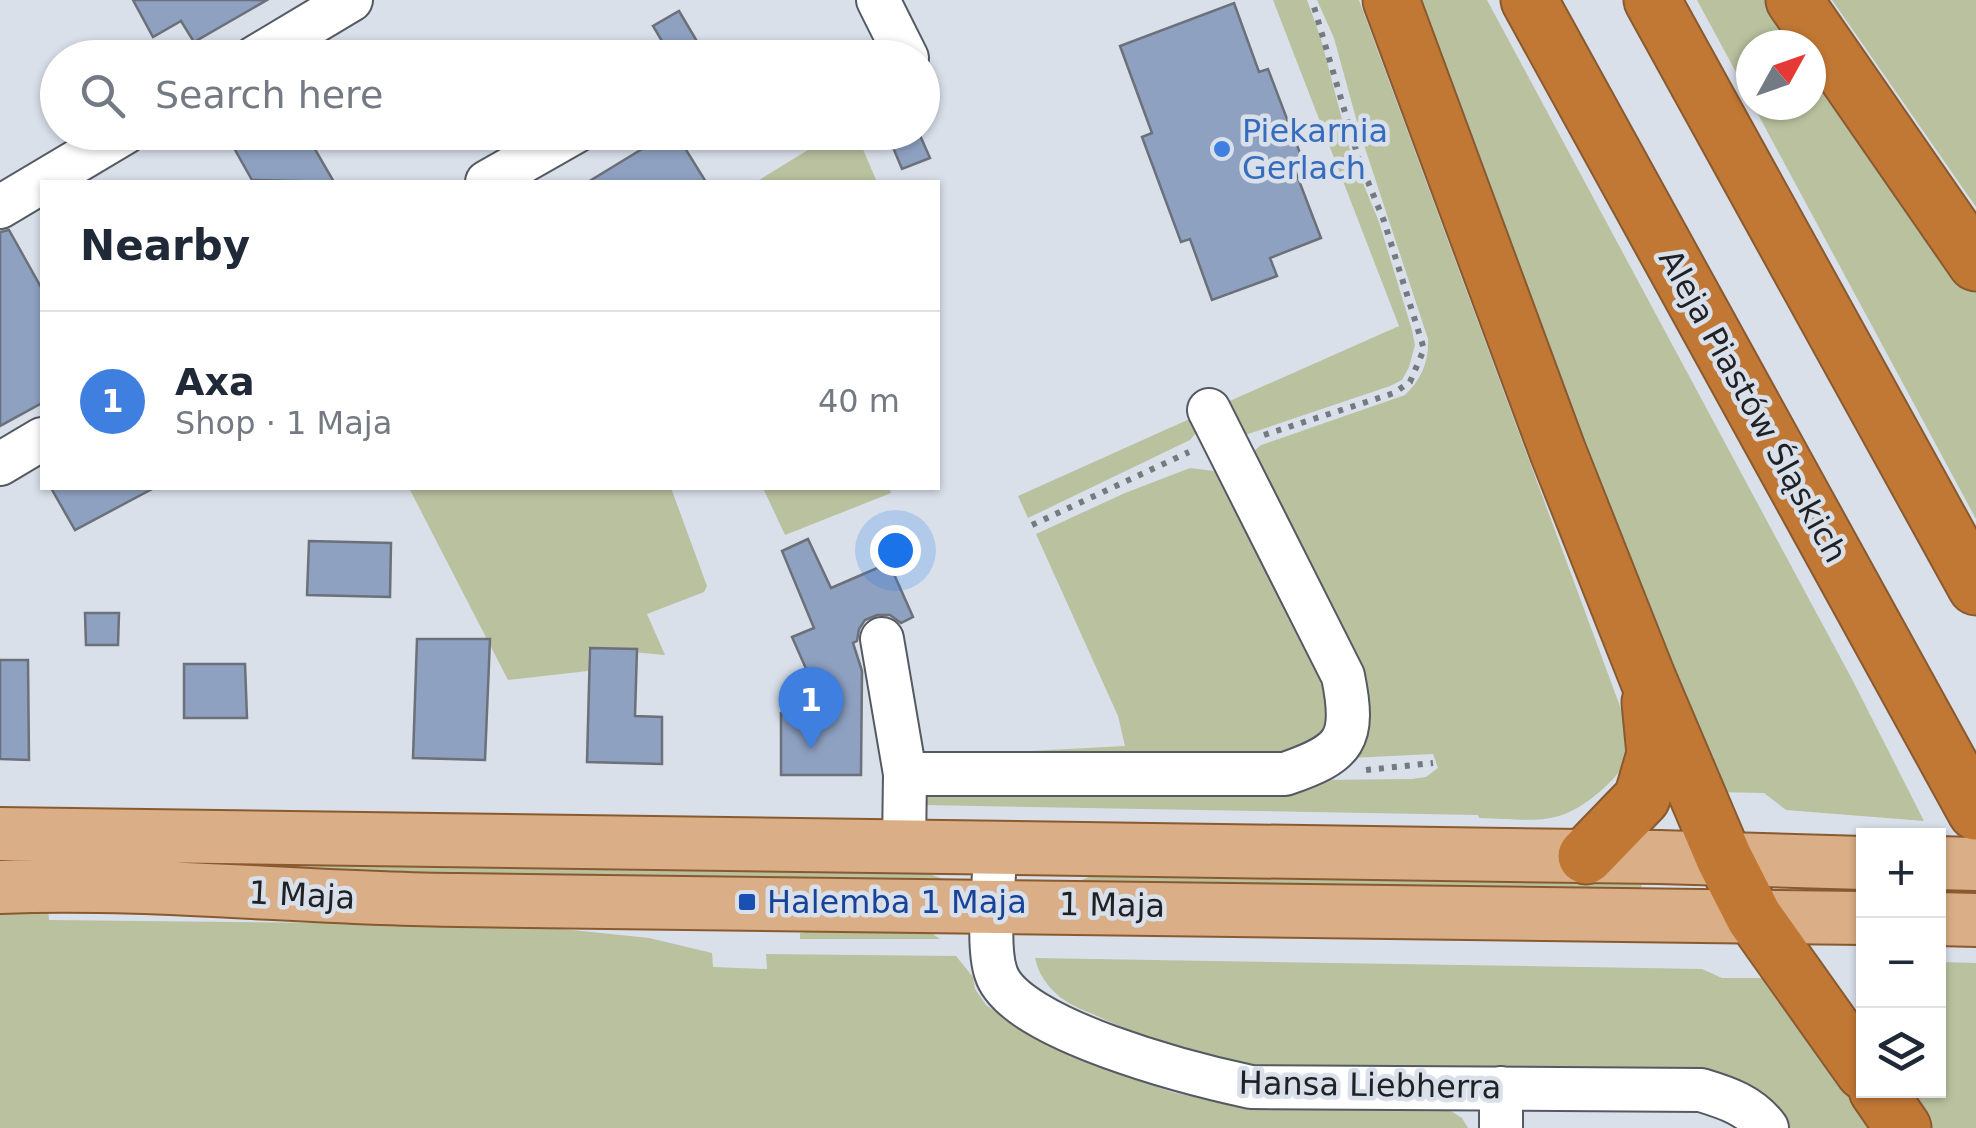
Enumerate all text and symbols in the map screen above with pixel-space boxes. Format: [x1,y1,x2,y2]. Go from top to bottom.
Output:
north arrow [1736,30,1826,120]
search box [40,40,940,150]
icon: search [75,68,130,123]
text: Search here [155,73,383,117]
place label: Piekarnia Gerlach [1242,112,1388,187]
marker: Piekarnia Gerlach [1211,138,1233,160]
text: Nearby [80,221,250,270]
street label: Aleja Piastów Śląskich [1651,242,1856,569]
text: Axa [175,360,255,404]
text: 1 [101,382,124,420]
text: 40 m [818,382,900,420]
text: Shop · 1 Maja [175,404,392,442]
your location [870,525,921,576]
pin: 1 [778,666,844,749]
map controls [1856,828,1946,1098]
button: + [1856,828,1946,918]
street label: 1 Maja [248,873,356,917]
place label: Halemba 1 Maja [767,883,1027,921]
street label: 1 Maja [1059,885,1165,925]
marker: Halemba 1 Maja [736,891,758,913]
button: − [1856,918,1946,1008]
button: layers [1856,1008,1946,1098]
street label: Hansa Liebherra [1238,1064,1502,1106]

